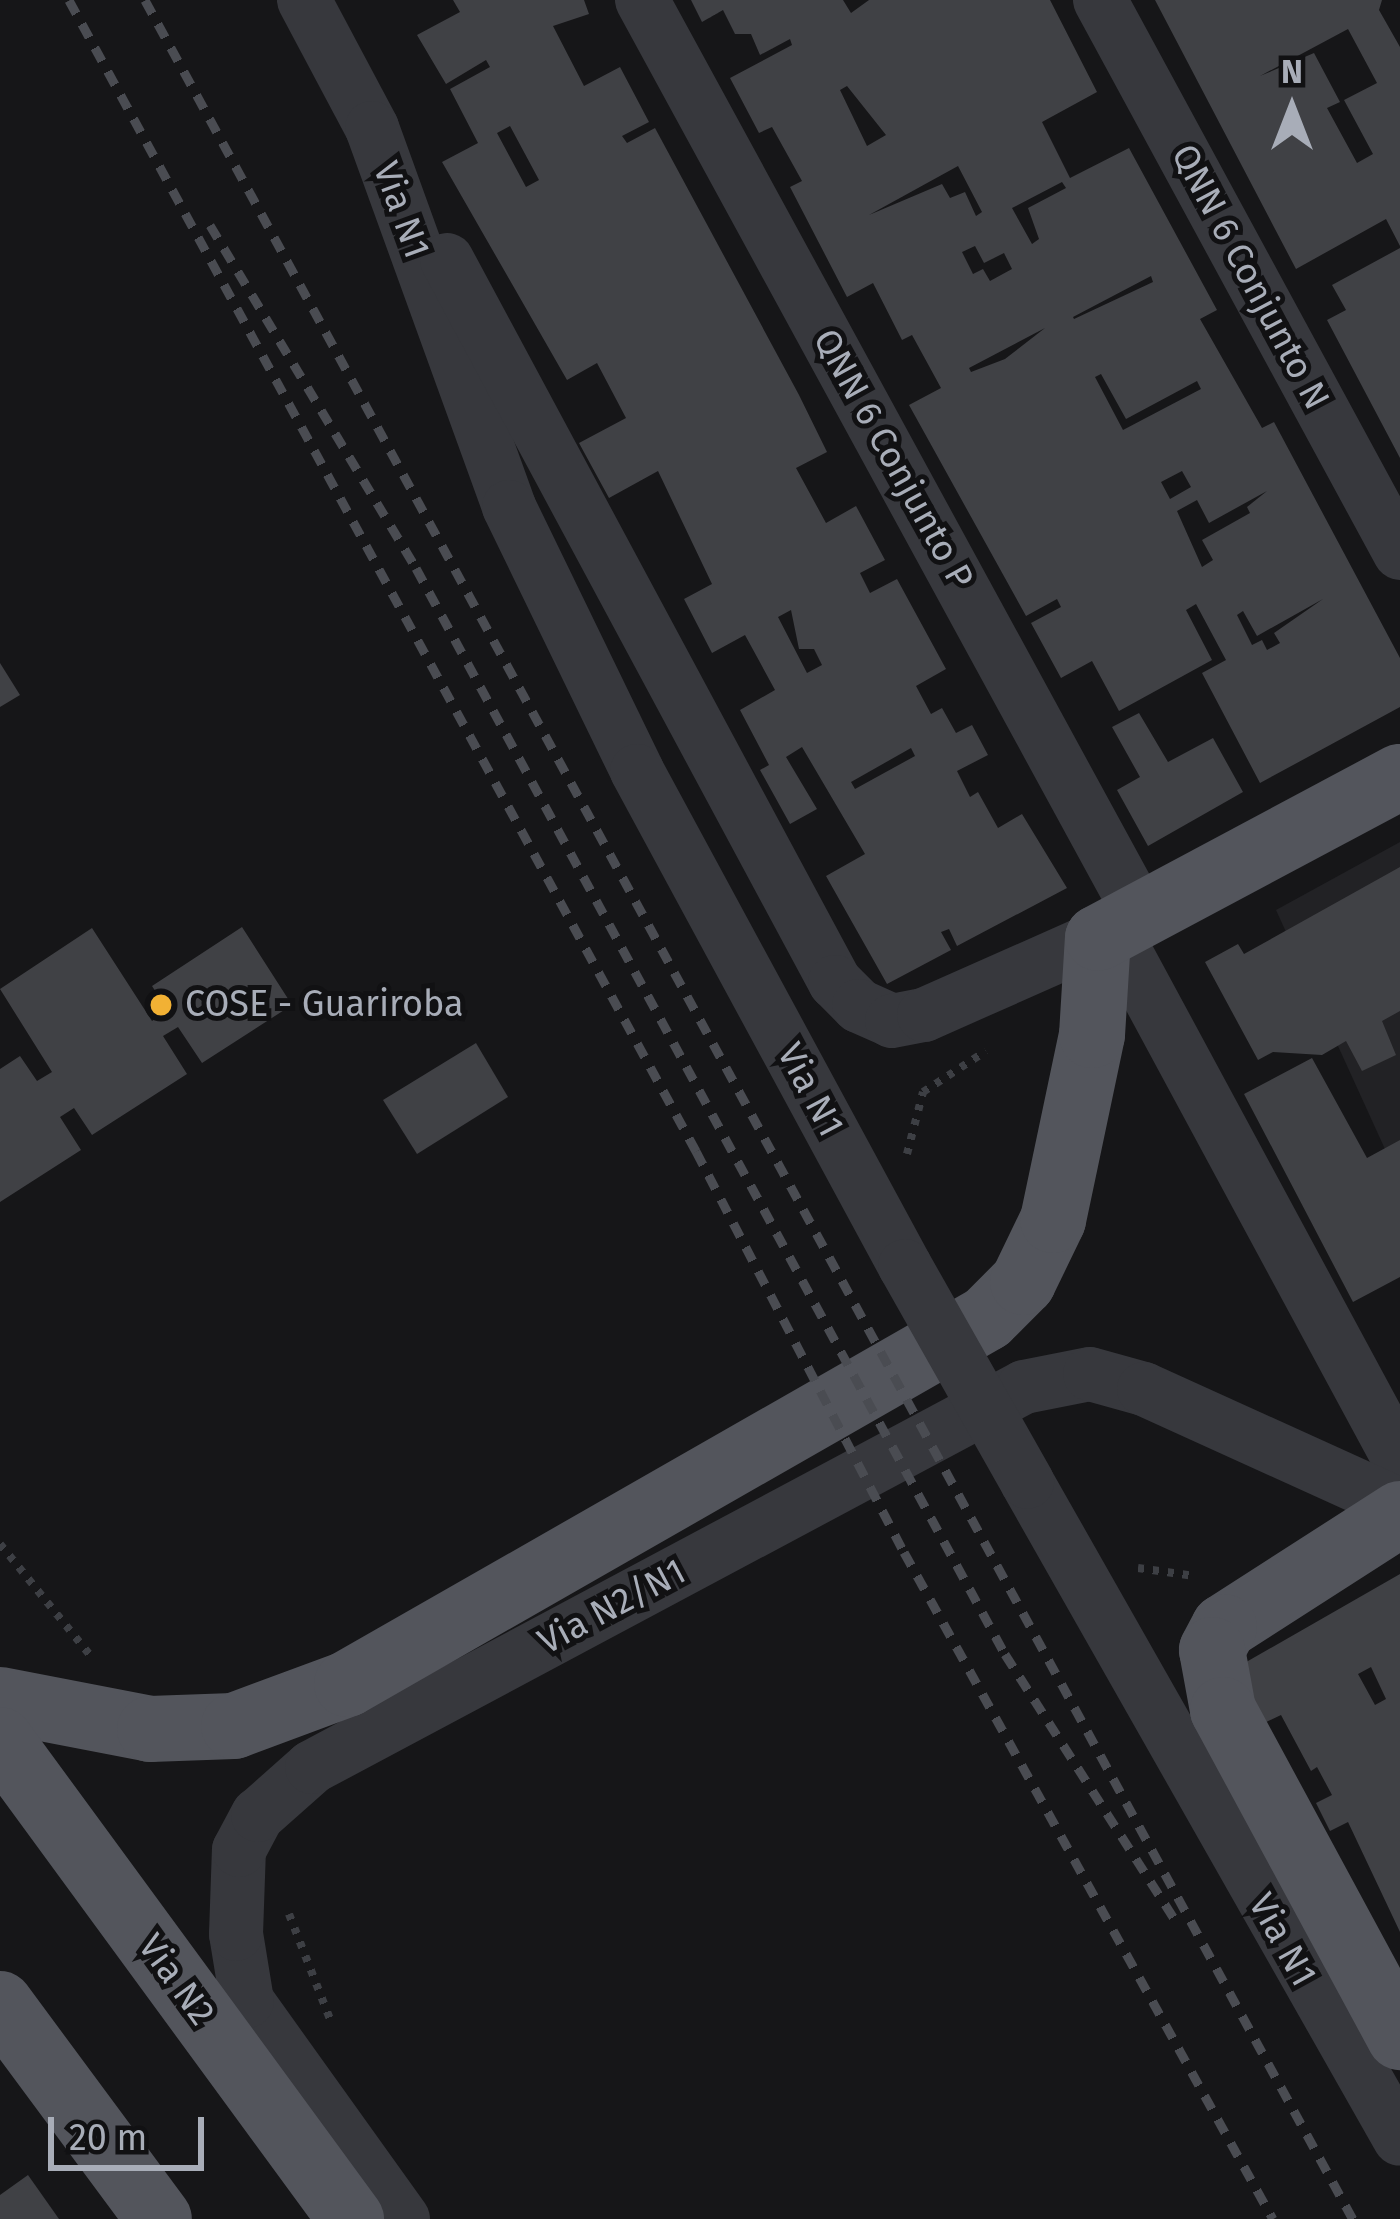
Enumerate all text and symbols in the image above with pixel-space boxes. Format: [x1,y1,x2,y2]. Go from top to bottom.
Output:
north arrow [1232,48,1352,168]
text: N [1281,52,1303,92]
street label: QNN 6 Conjunto N [1162,137,1338,417]
street label: Via N1 [364,156,438,264]
street label: QNN 6 Conjunto P [804,322,982,596]
place label: COSE - Guariroba [185,983,464,1027]
marker: COSE - Guariroba [148,992,174,1018]
street label: Via N1 [768,1036,852,1144]
street label: Via N2/N1 [531,1550,693,1664]
street label: Via N1 [1239,1886,1325,1994]
street label: Via N2 [129,1926,223,2034]
scale bar [54,2093,210,2167]
text: 20 m [69,2116,147,2160]

